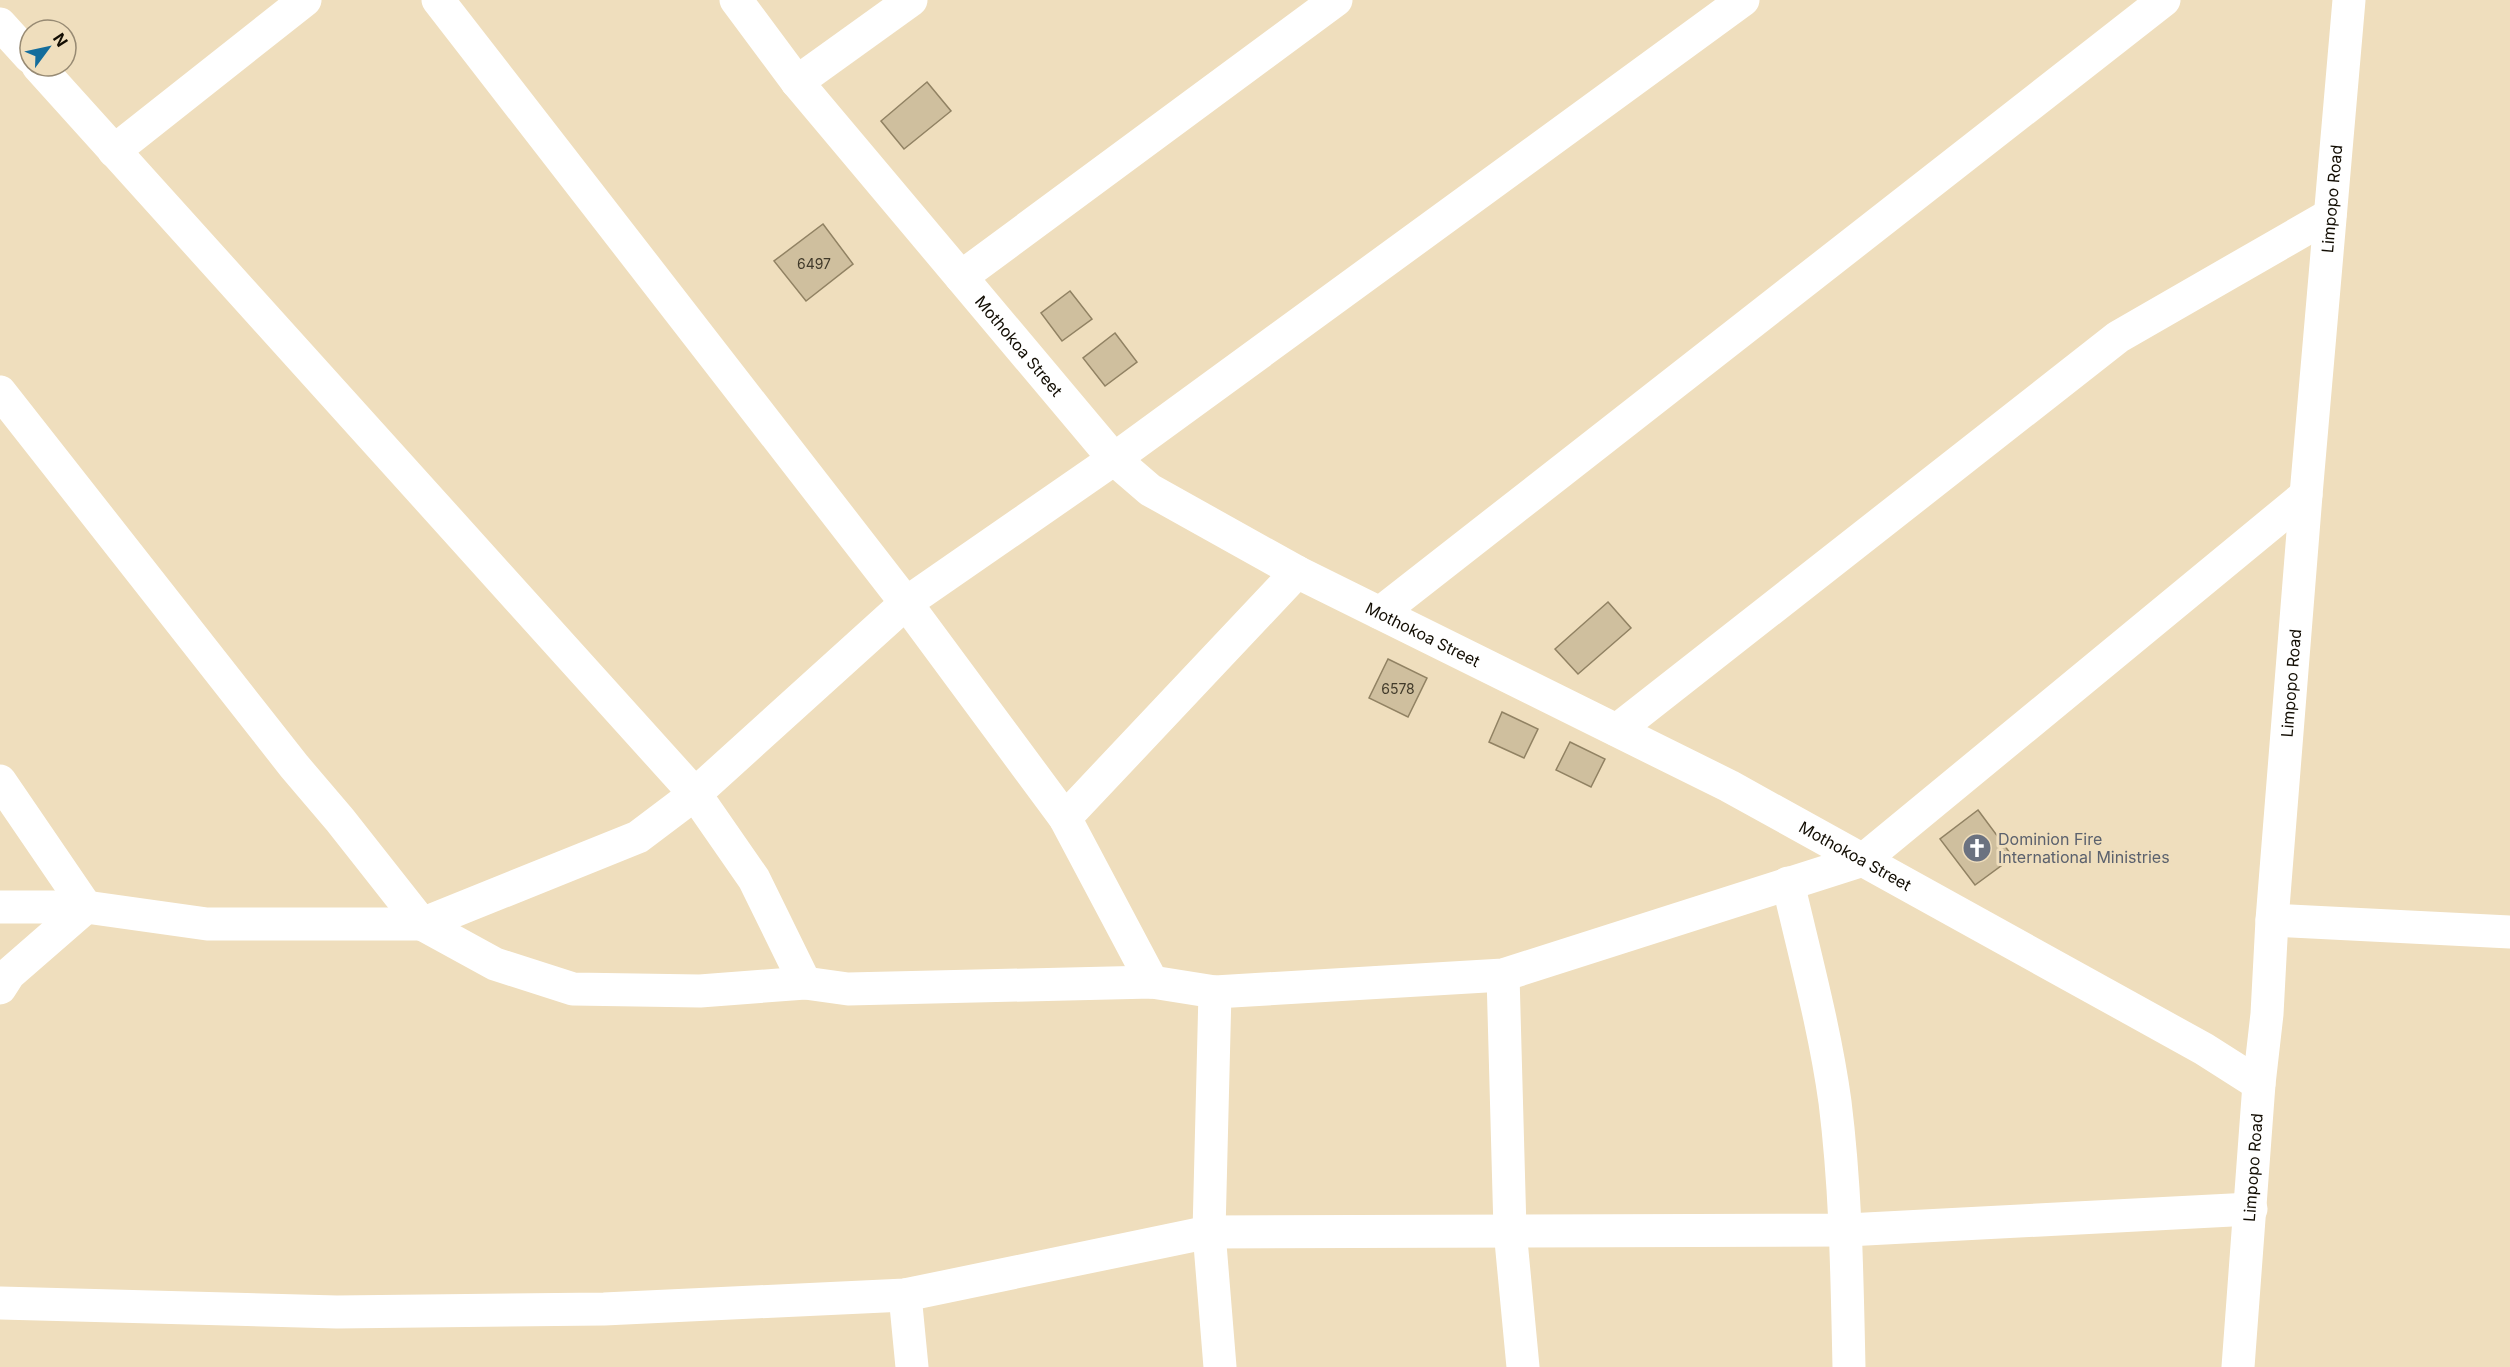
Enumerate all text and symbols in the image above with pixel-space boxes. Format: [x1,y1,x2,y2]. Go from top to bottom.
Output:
north arrow [18,18,78,78]
text: N [49,29,72,50]
street label: Limpopo Road [2317,144,2346,254]
house number: 6497 [797,255,831,272]
street label: Mothokoa Street [971,292,1067,400]
street label: Mothokoa Street [1362,598,1483,671]
street label: Limpopo Road [2277,628,2305,738]
house number: 6578 [1381,680,1415,697]
street label: Mothokoa Street [1796,817,1915,895]
place label: Dominion Fire International Ministries [1998,829,2170,867]
church icon: Dominion Fire International Ministries [1961,832,1993,864]
street label: Limpopo Road [2239,1113,2267,1223]

